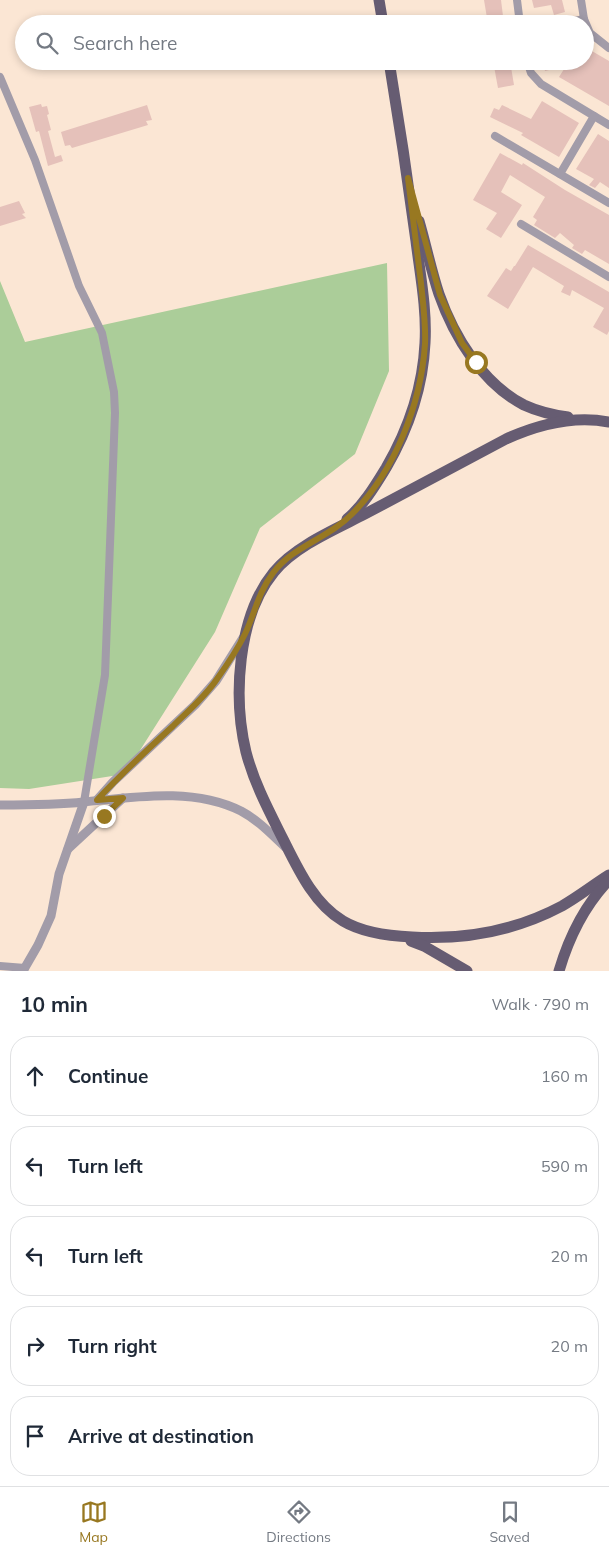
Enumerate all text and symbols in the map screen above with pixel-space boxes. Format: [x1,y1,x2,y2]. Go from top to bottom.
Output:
search box [15,15,594,70]
icon: search [33,29,61,57]
text: Search here [73,31,177,55]
route start [465,351,488,374]
route end [93,805,116,828]
text: 10 min [20,991,88,1017]
text: Walk · 790 m [491,994,589,1014]
icon: ahead [21,1062,49,1090]
text: Continue [68,1064,148,1088]
text: 160 m [541,1066,588,1086]
icon: left [21,1152,49,1180]
text: Turn left [68,1154,143,1178]
text: 590 m [541,1156,588,1176]
icon: left [21,1242,49,1270]
text: Turn left [68,1244,143,1268]
text: 20 m [551,1246,588,1266]
icon: right [21,1332,49,1360]
text: Turn right [68,1334,157,1358]
text: 20 m [551,1336,588,1356]
icon: arrive [21,1422,49,1450]
text: Arrive at destination [68,1424,254,1448]
tab: Map [79,1498,108,1546]
tab: Directions [266,1498,331,1546]
tab: Saved [489,1498,530,1546]

